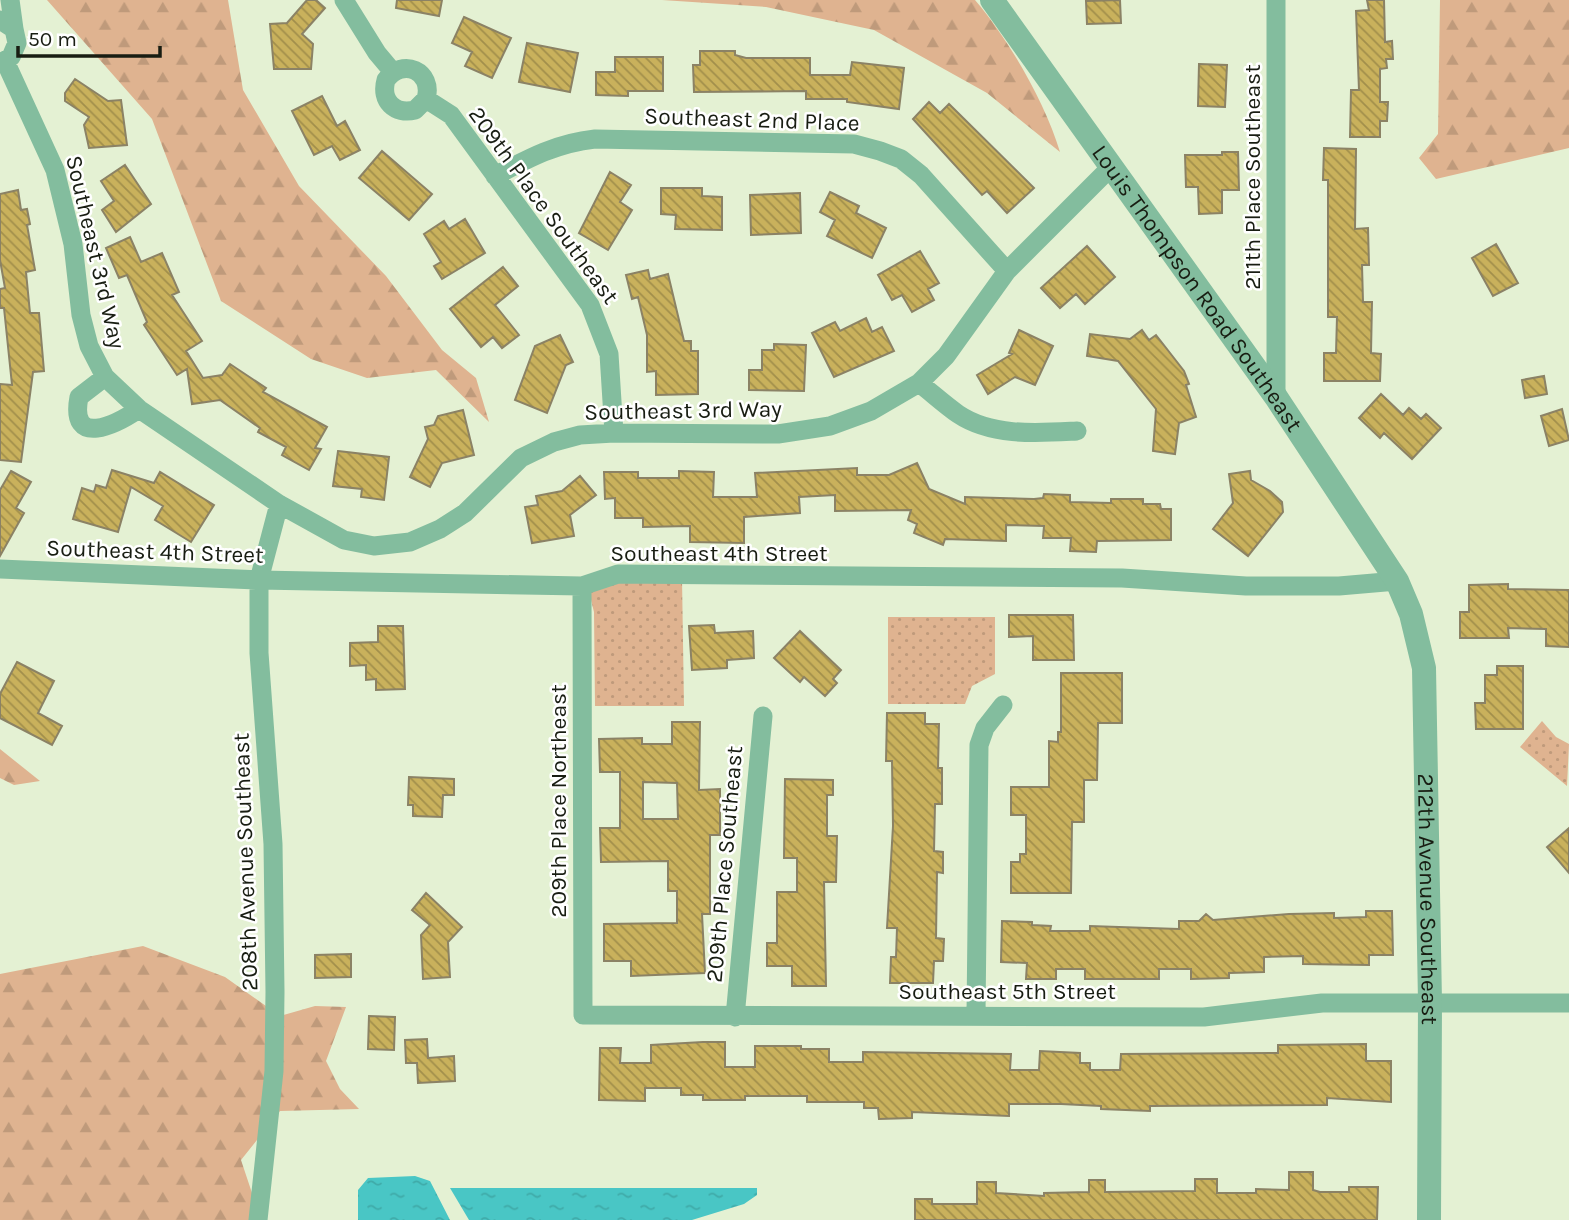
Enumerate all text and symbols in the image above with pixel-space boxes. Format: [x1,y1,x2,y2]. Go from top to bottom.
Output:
scale bar [18,14,159,58]
text: 50 m [28,27,77,51]
street label: 211th Place Southeast [1239,64,1266,290]
street label: 209th Place Southeast [463,101,624,310]
street label: Southeast 2nd Place [644,102,860,137]
street label: Louis Thompson Road Southeast [1086,140,1308,437]
street label: Southeast 3rd Way [60,153,131,352]
street label: Southeast 3rd Way [584,395,782,426]
street label: Southeast 4th Street [46,534,265,569]
street label: Southeast 4th Street [610,540,828,567]
street label: 209th Place Northeast [545,684,572,918]
street label: 208th Avenue Southeast [227,732,264,992]
street label: 209th Place Southeast [701,744,748,983]
street label: 212th Avenue Southeast [1412,773,1443,1025]
street label: Southeast 5th Street [898,978,1116,1005]

